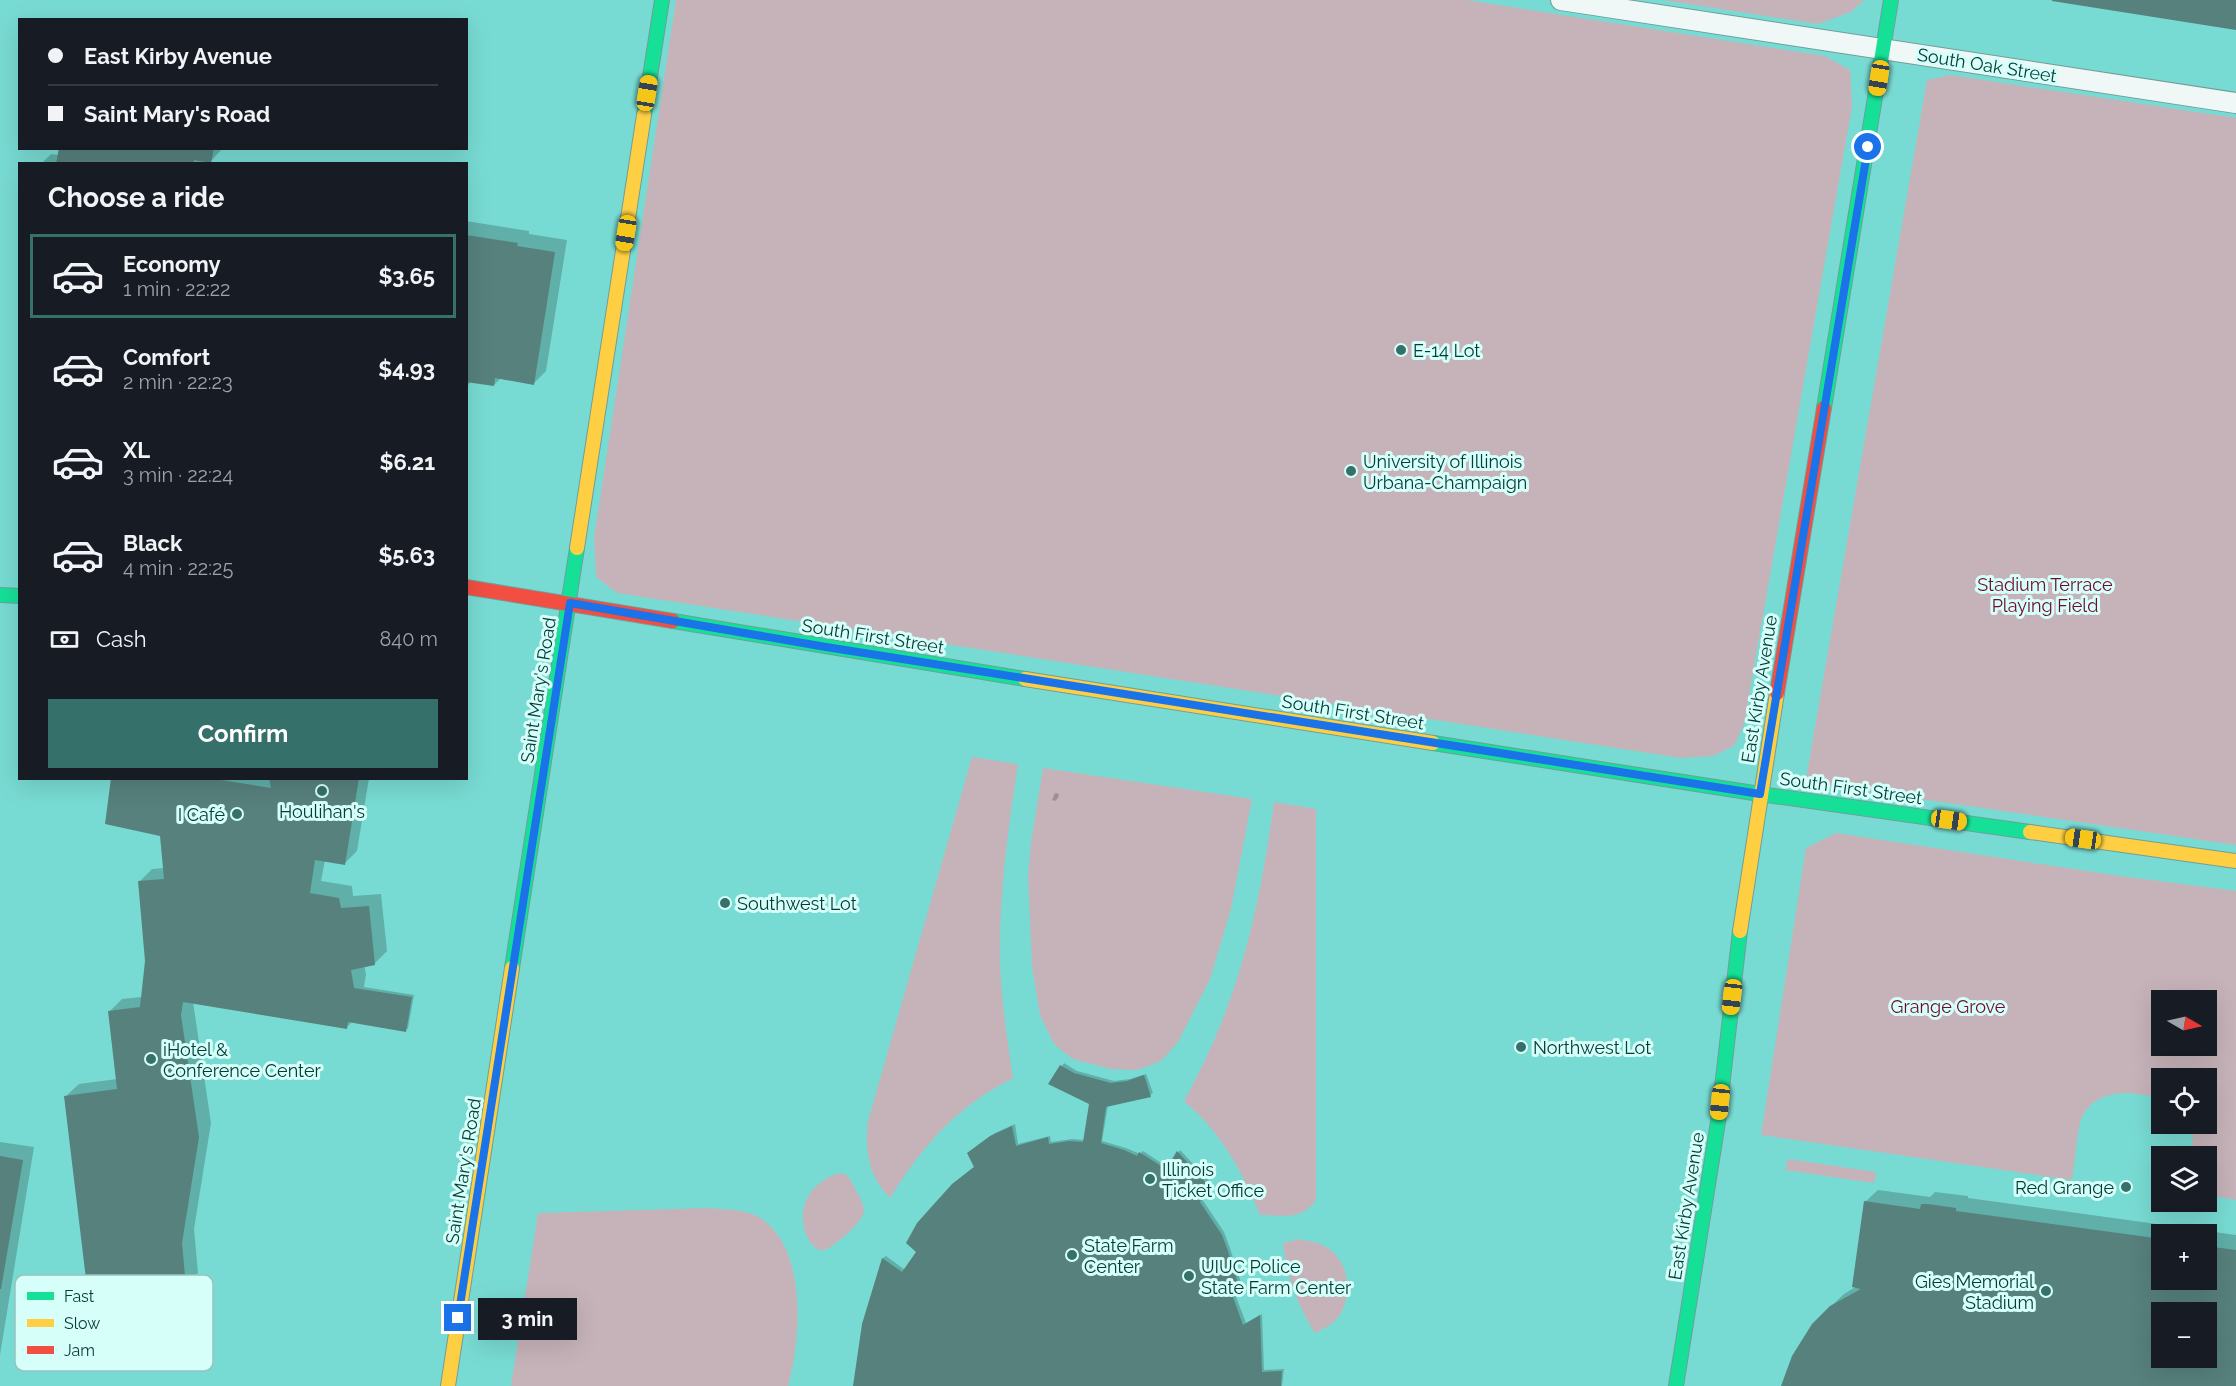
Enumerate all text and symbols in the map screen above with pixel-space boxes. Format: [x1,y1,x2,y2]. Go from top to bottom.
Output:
text: East Kirby Avenue [84,43,272,69]
street label: South Oak Street [1916,44,2058,86]
car [1867,59,1891,97]
car [635,74,659,112]
text: Saint Mary's Road [84,101,270,127]
route start [1854,133,1881,160]
text: Choose a ride [48,182,224,213]
car [614,214,638,252]
icon: car [51,249,105,303]
text: Economy [123,251,221,277]
text: $3.65 [378,263,435,289]
text: 1 min · 22:22 [123,277,230,301]
place label: E-14 Lot [1413,340,1480,361]
icon: car [51,342,105,396]
marker: E-14 Lot [1394,343,1408,357]
text: Comfort [123,344,210,370]
text: $4.93 [378,356,435,382]
text: 2 min · 22:23 [123,370,233,394]
icon: car [51,435,105,489]
text: XL [123,437,150,463]
text: $6.21 [379,449,435,475]
place label: University of Illinois Urbana-Champaign [1363,451,1527,493]
text: 3 min · 22:24 [123,463,233,487]
marker: University of Illinois Urbana-Champaign [1344,464,1358,478]
icon: car [51,528,105,582]
text: Black [123,530,182,556]
text: $5.63 [378,542,435,568]
text: 4 min · 22:25 [123,556,233,580]
park label: Stadium Terrace Playing Field [1977,574,2113,616]
street label: East Kirby Avenue [1737,613,1781,764]
street label: South First Street [800,614,946,658]
street label: Saint Mary's Road [516,616,560,764]
icon: cash [48,623,81,656]
text: Cash [96,626,147,652]
text: 840 m [380,627,438,651]
street label: South First Street [1280,690,1426,734]
button: Confirm [48,699,438,768]
street label: South First Street [1778,768,1924,808]
marker: Houlihan's [315,784,329,798]
place label: Houlihan's [279,801,365,822]
place label: I Café [178,804,225,825]
marker: I Café [230,807,244,821]
car [1930,809,1968,831]
car [2064,828,2102,850]
place label: Southwest Lot [737,893,857,914]
marker: Southwest Lot [718,896,732,910]
car [1721,978,1743,1016]
north arrow [2151,990,2217,1056]
map controls [2151,990,2217,1368]
park label: Grange Grove [1891,996,2006,1017]
place label: Northwest Lot [1533,1037,1651,1058]
place label: iHotel & Conference Center [163,1039,321,1081]
marker: Northwest Lot [1514,1040,1528,1054]
marker: iHotel & Conference Center [144,1052,158,1066]
button: locate [2151,1068,2217,1134]
car [1709,1083,1731,1121]
street label: Saint Mary's Road [441,1097,485,1245]
street label: East Kirby Avenue [1664,1130,1708,1281]
button: layers [2151,1146,2217,1212]
place label: Illinois Ticket Office [1162,1159,1264,1201]
marker: Illinois Ticket Office [1143,1172,1157,1186]
place label: Red Grange [2015,1177,2114,1198]
marker: Red Grange [2119,1180,2133,1194]
button: + [2151,1224,2217,1290]
place label: State Farm Center [1084,1235,1174,1277]
marker: State Farm Center [1065,1248,1079,1262]
place label: UIUC Police State Farm Center [1201,1256,1352,1298]
marker: UIUC Police State Farm Center [1182,1269,1196,1283]
place label: Gies Memorial Stadium [1915,1271,2034,1313]
legend [15,1275,213,1371]
marker: Gies Memorial Stadium [2039,1284,2053,1298]
text: Fast [64,1287,95,1306]
callout: 3 min [479,1297,578,1339]
button: − [2151,1302,2217,1368]
route end [444,1304,471,1331]
text: 3 min [502,1307,553,1331]
text: Slow [64,1314,100,1333]
text: Jam [64,1341,95,1360]

